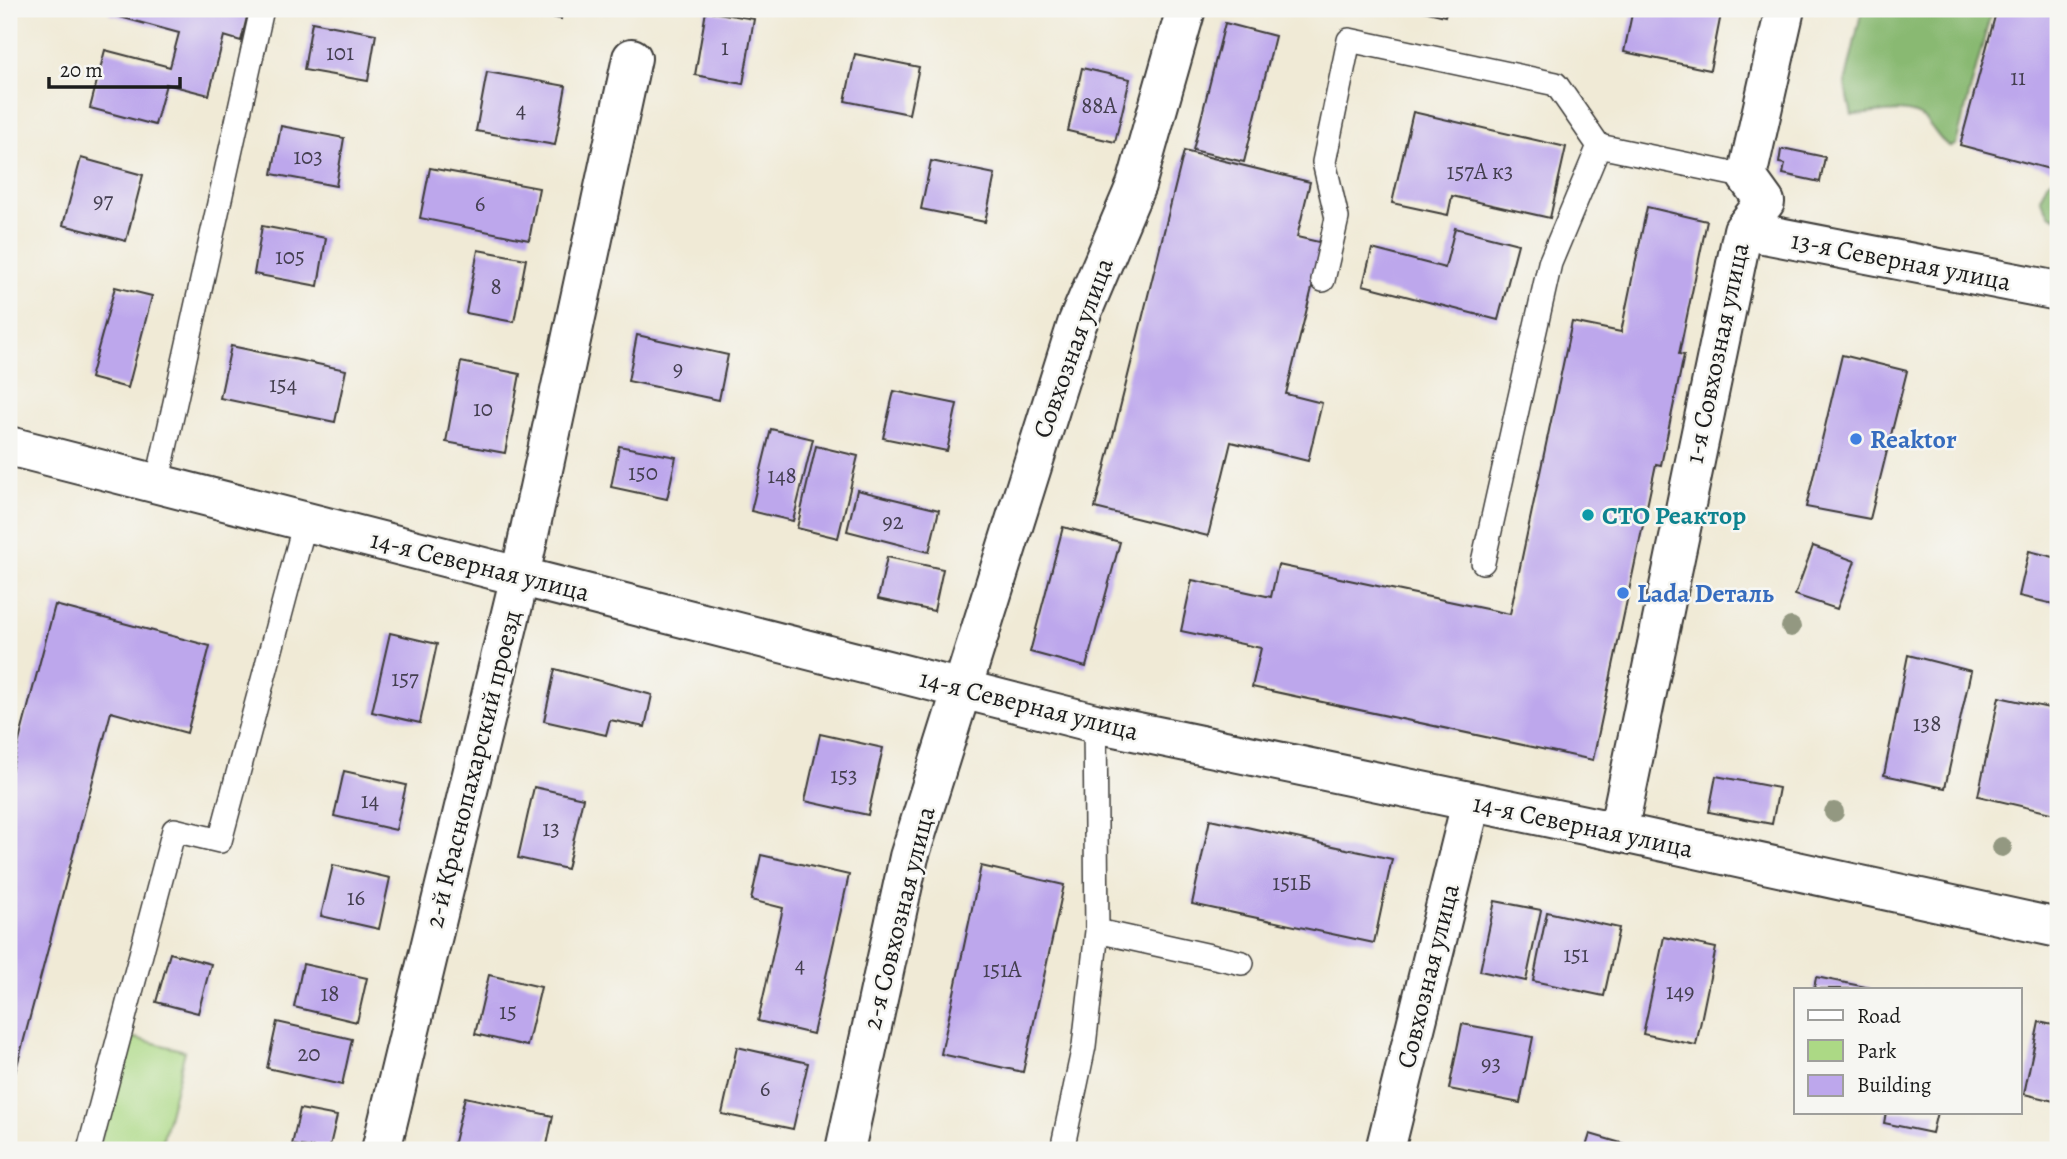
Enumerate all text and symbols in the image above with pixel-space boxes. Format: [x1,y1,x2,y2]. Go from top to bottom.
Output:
house number: 1 [721,32,729,63]
house number: 101 [326,37,354,68]
scale bar [49,46,180,90]
text: 20 m [60,56,103,84]
house number: 11 [2010,62,2026,93]
house number: 88А [1081,90,1117,121]
house number: 4 [516,94,526,125]
house number: 103 [293,141,323,172]
house number: 157А к3 [1447,156,1513,187]
house number: 97 [93,185,113,216]
house number: 6 [475,188,485,219]
street label: 13-я Северная улица [1788,223,2014,299]
street label: 1-я Совхозная улица [1676,239,1758,467]
house number: 105 [275,241,305,272]
street label: Совхозная улица [1024,253,1122,443]
house number: 8 [490,271,502,302]
house number: 9 [673,353,683,384]
house number: 154 [269,369,297,400]
house number: 10 [473,393,493,424]
place label: Reaktor [1870,422,1957,457]
marker: Reaktor [1848,431,1864,447]
house number: 150 [628,457,658,488]
house number: 148 [767,460,797,491]
place label: СТО Реактор [1602,498,1746,533]
house number: 92 [882,506,904,537]
marker: СТО Реактор [1580,507,1596,523]
street label: 14-я Северная улица [367,522,593,610]
place label: Lada Dеталь [1637,576,1774,611]
marker: Lada Dеталь [1615,585,1631,601]
street label: 2-й Краснопахарский проезд [417,606,529,932]
street label: 14-я Северная улица [916,661,1142,749]
house number: 157 [391,663,419,694]
house number: 138 [1913,708,1941,739]
house number: 153 [830,760,858,791]
house number: 14 [361,785,379,816]
street label: 14-я Северная улица [1470,786,1696,866]
street label: 2-я Совхозная улица [854,803,944,1033]
house number: 13 [542,813,560,844]
house number: 151Б [1272,867,1312,898]
street label: Совхозная улица [1388,880,1468,1072]
house number: 16 [347,882,365,913]
house number: 151 [1563,939,1589,970]
house number: 4 [795,949,805,980]
house number: 151А [982,954,1022,985]
house number: 149 [1666,976,1694,1007]
house number: 18 [320,978,340,1009]
legend [1794,988,2022,1114]
house number: 15 [499,996,517,1027]
text: Road [1857,1002,1901,1030]
text: Park [1857,1037,1897,1065]
house number: 20 [297,1038,321,1069]
house number: 93 [1481,1048,1501,1079]
text: Building [1857,1071,1932,1099]
house number: 6 [760,1073,770,1104]

